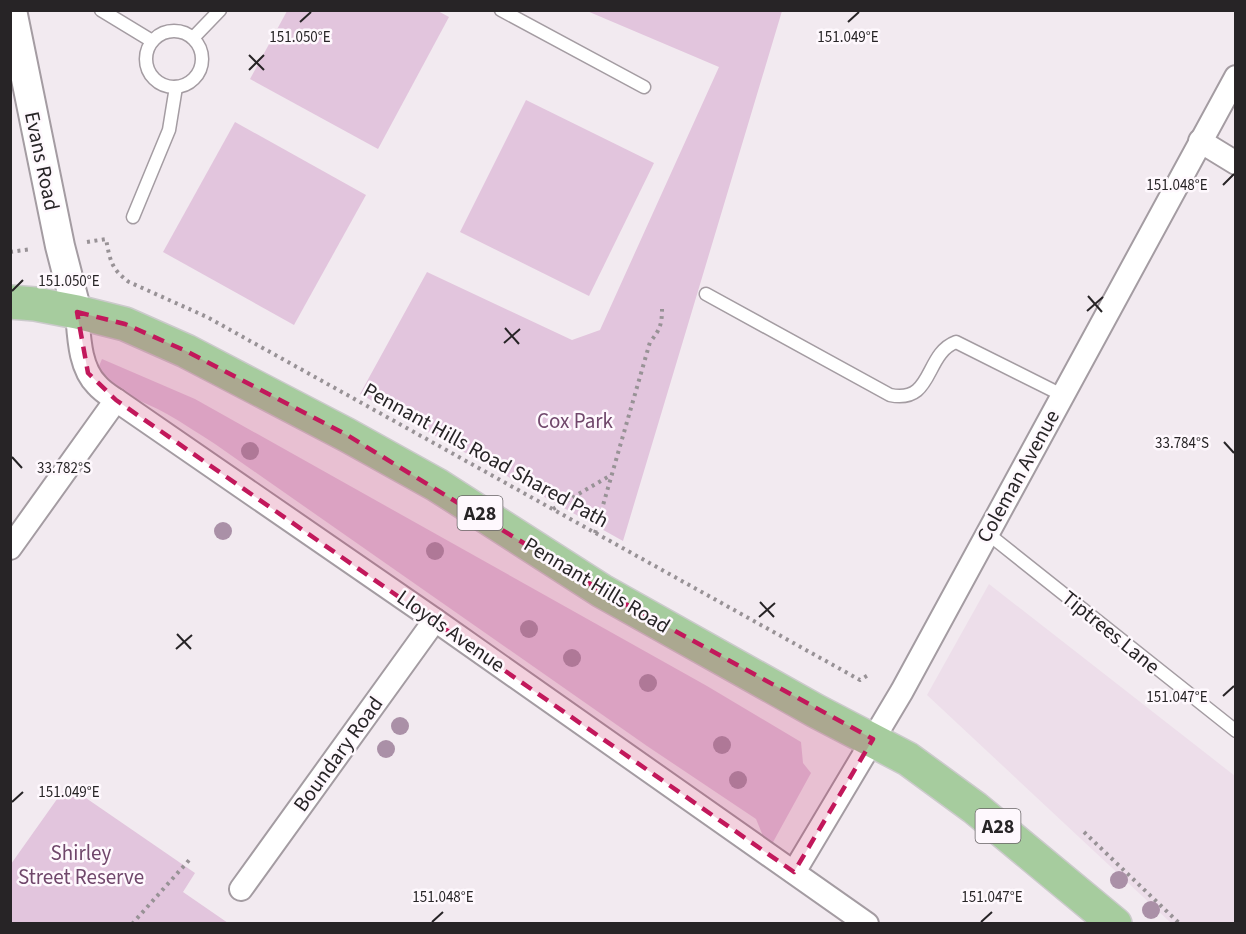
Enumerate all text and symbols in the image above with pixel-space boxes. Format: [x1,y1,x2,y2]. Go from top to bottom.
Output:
text: 151.050°E [269,27,331,48]
text: 151.049°E [817,27,879,48]
street label: Evans Road [17,109,67,213]
text: 151.048°E [1146,175,1208,196]
text: 151.050°E [38,271,100,292]
street label: Pennant Hills Road Shared Path [358,375,614,535]
street label: Coleman Avenue [969,404,1067,548]
park label: Cox Park [537,406,614,436]
text: 33.784°S [1155,433,1209,454]
text: 33.782°S [37,458,91,479]
road number: A28 [458,496,502,530]
street label: Pennant Hills Road [518,529,676,641]
street label: Lloyds Avenue [391,583,511,679]
street label: Tiptrees Lane [1056,583,1166,681]
text: 151.047°E [1146,687,1208,708]
street label: Boundary Road [286,690,390,818]
text: 151.049°E [38,782,100,803]
road number: A28 [976,809,1020,843]
park label: Shirley Street Reserve [18,838,144,892]
text: 151.048°E [412,887,474,908]
text: 151.047°E [961,887,1023,908]

